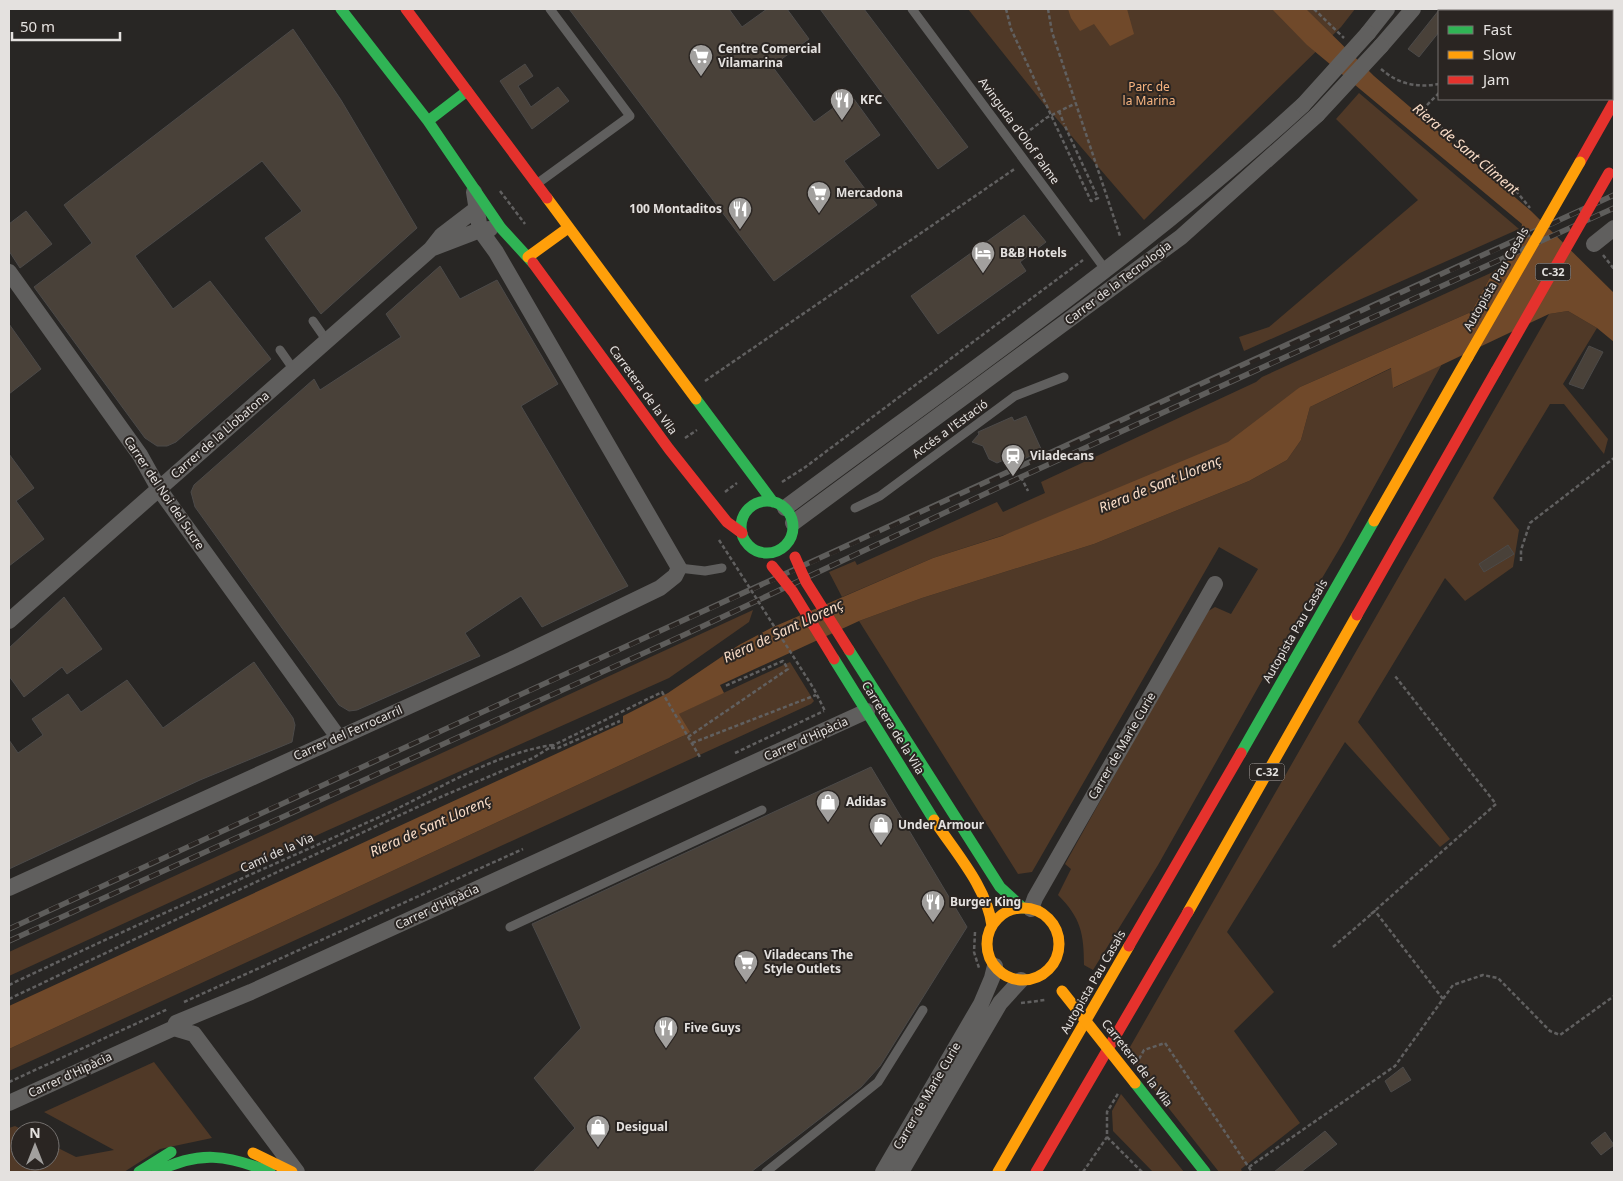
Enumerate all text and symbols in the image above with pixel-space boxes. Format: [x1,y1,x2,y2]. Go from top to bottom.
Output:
scale bar [12,10,120,42]
legend [1438,10,1613,100]
text: 50 m [20,16,55,36]
text: Fast [1483,19,1512,39]
place label: Centre Comercial Vilamarina [718,40,821,71]
supermarket icon: Centre Comercial Vilamarina [688,43,714,77]
text: Slow [1483,44,1516,64]
text: Jam [1481,69,1510,89]
street label: Avinguda d'Olof Palme [975,74,1064,188]
park label: Parc de la Marina [1123,78,1175,109]
restaurant icon: KFC [829,87,855,121]
place label: KFC [860,91,883,108]
water label: Riera de Sant Climent [1409,99,1524,200]
supermarket icon: Mercadona [806,180,832,214]
place label: Mercadona [836,184,903,201]
restaurant icon: 100 Montaditos [727,196,753,230]
place label: 100 Montaditos [629,200,722,217]
street label: Autopista Pau Casals [1459,224,1532,334]
street label: Carrer de la Tecnologia [1061,237,1175,328]
hotel icon: B&B Hotels [970,240,996,274]
place label: B&B Hotels [1000,244,1067,261]
road number: C-32 [1536,264,1570,280]
street label: Carretera de la Vila [605,342,682,438]
street label: Carrer de la Llobatona [167,387,273,482]
street label: Accés a l'Estació [908,395,991,462]
street label: Carrer del Noi del Sucre [120,433,209,553]
station icon: Viladecans [1000,443,1026,477]
place label: Viladecans [1030,447,1094,464]
water label: Riera de Sant Llorenç [1096,450,1225,517]
street label: Autopista Pau Casals [1258,576,1331,686]
water label: Riera de Sant Llorenç [720,594,847,667]
street label: Carretera de la Vila [858,678,929,778]
street label: Carrer de Marie Curie [1084,689,1159,803]
street label: Carrer del Ferrocarril [291,701,405,764]
street label: Carrer d'Hipàcia [761,712,851,765]
road number: C-32 [1250,764,1284,780]
shop icon: Adidas [815,789,841,823]
water label: Riera de Sant Llorenç [366,790,494,861]
place label: Adidas [846,793,886,810]
shop icon: Under Armour [868,812,894,846]
place label: Under Armour [898,816,985,833]
street label: Camí de la Via [237,829,316,876]
street label: Carrer d'Hipàcia [392,880,481,933]
restaurant icon: Burger King [920,889,946,923]
place label: Burger King [950,893,1021,910]
street label: Autopista Pau Casals [1056,927,1129,1037]
place label: Viladecans The Style Outlets [764,946,853,977]
supermarket icon: Viladecans The Style Outlets [733,949,759,983]
restaurant icon: Five Guys [653,1015,679,1049]
street label: Carretera de la Vila [1098,1015,1177,1110]
place label: Five Guys [684,1019,741,1036]
street label: Carrer de Marie Curie [889,1039,964,1153]
street label: Carrer d'Hipàcia [25,1048,114,1101]
shop icon: Desigual [585,1114,611,1148]
place label: Desigual [616,1118,668,1135]
north arrow [10,1121,60,1171]
text: N [29,1123,41,1142]

